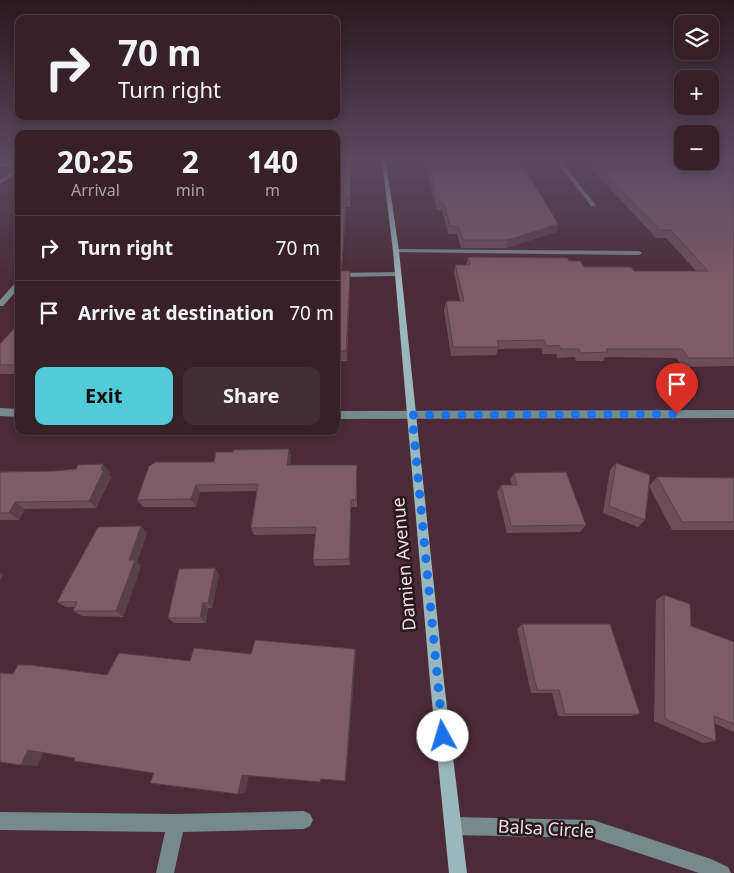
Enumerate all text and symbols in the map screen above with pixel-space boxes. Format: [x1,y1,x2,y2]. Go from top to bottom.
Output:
map controls [674,15,719,170]
button: layers [674,15,719,60]
text: 70 m [118,29,201,76]
icon: right [35,35,100,100]
button: + [674,70,719,115]
text: Turn right [118,74,221,104]
button: − [674,125,719,170]
text: 20:25 [57,141,134,182]
text: 2 [182,141,199,182]
text: 140 [247,141,298,182]
text: Arrival [71,179,120,201]
text: min [176,179,205,201]
text: m [265,179,280,201]
icon: right [35,234,63,262]
text: Turn right [78,235,173,261]
text: 70 m [276,235,320,261]
icon: arrive [35,299,63,327]
text: Arrive at destination [78,300,274,326]
text: 70 m [289,300,334,326]
pin [656,363,698,414]
button: Exit [35,367,173,425]
button: Share [183,367,320,425]
icon: arrive [663,370,691,398]
street label: Damien Avenue [385,496,421,632]
position arrow [416,709,468,761]
street label: Balsa Circle [497,813,595,843]

